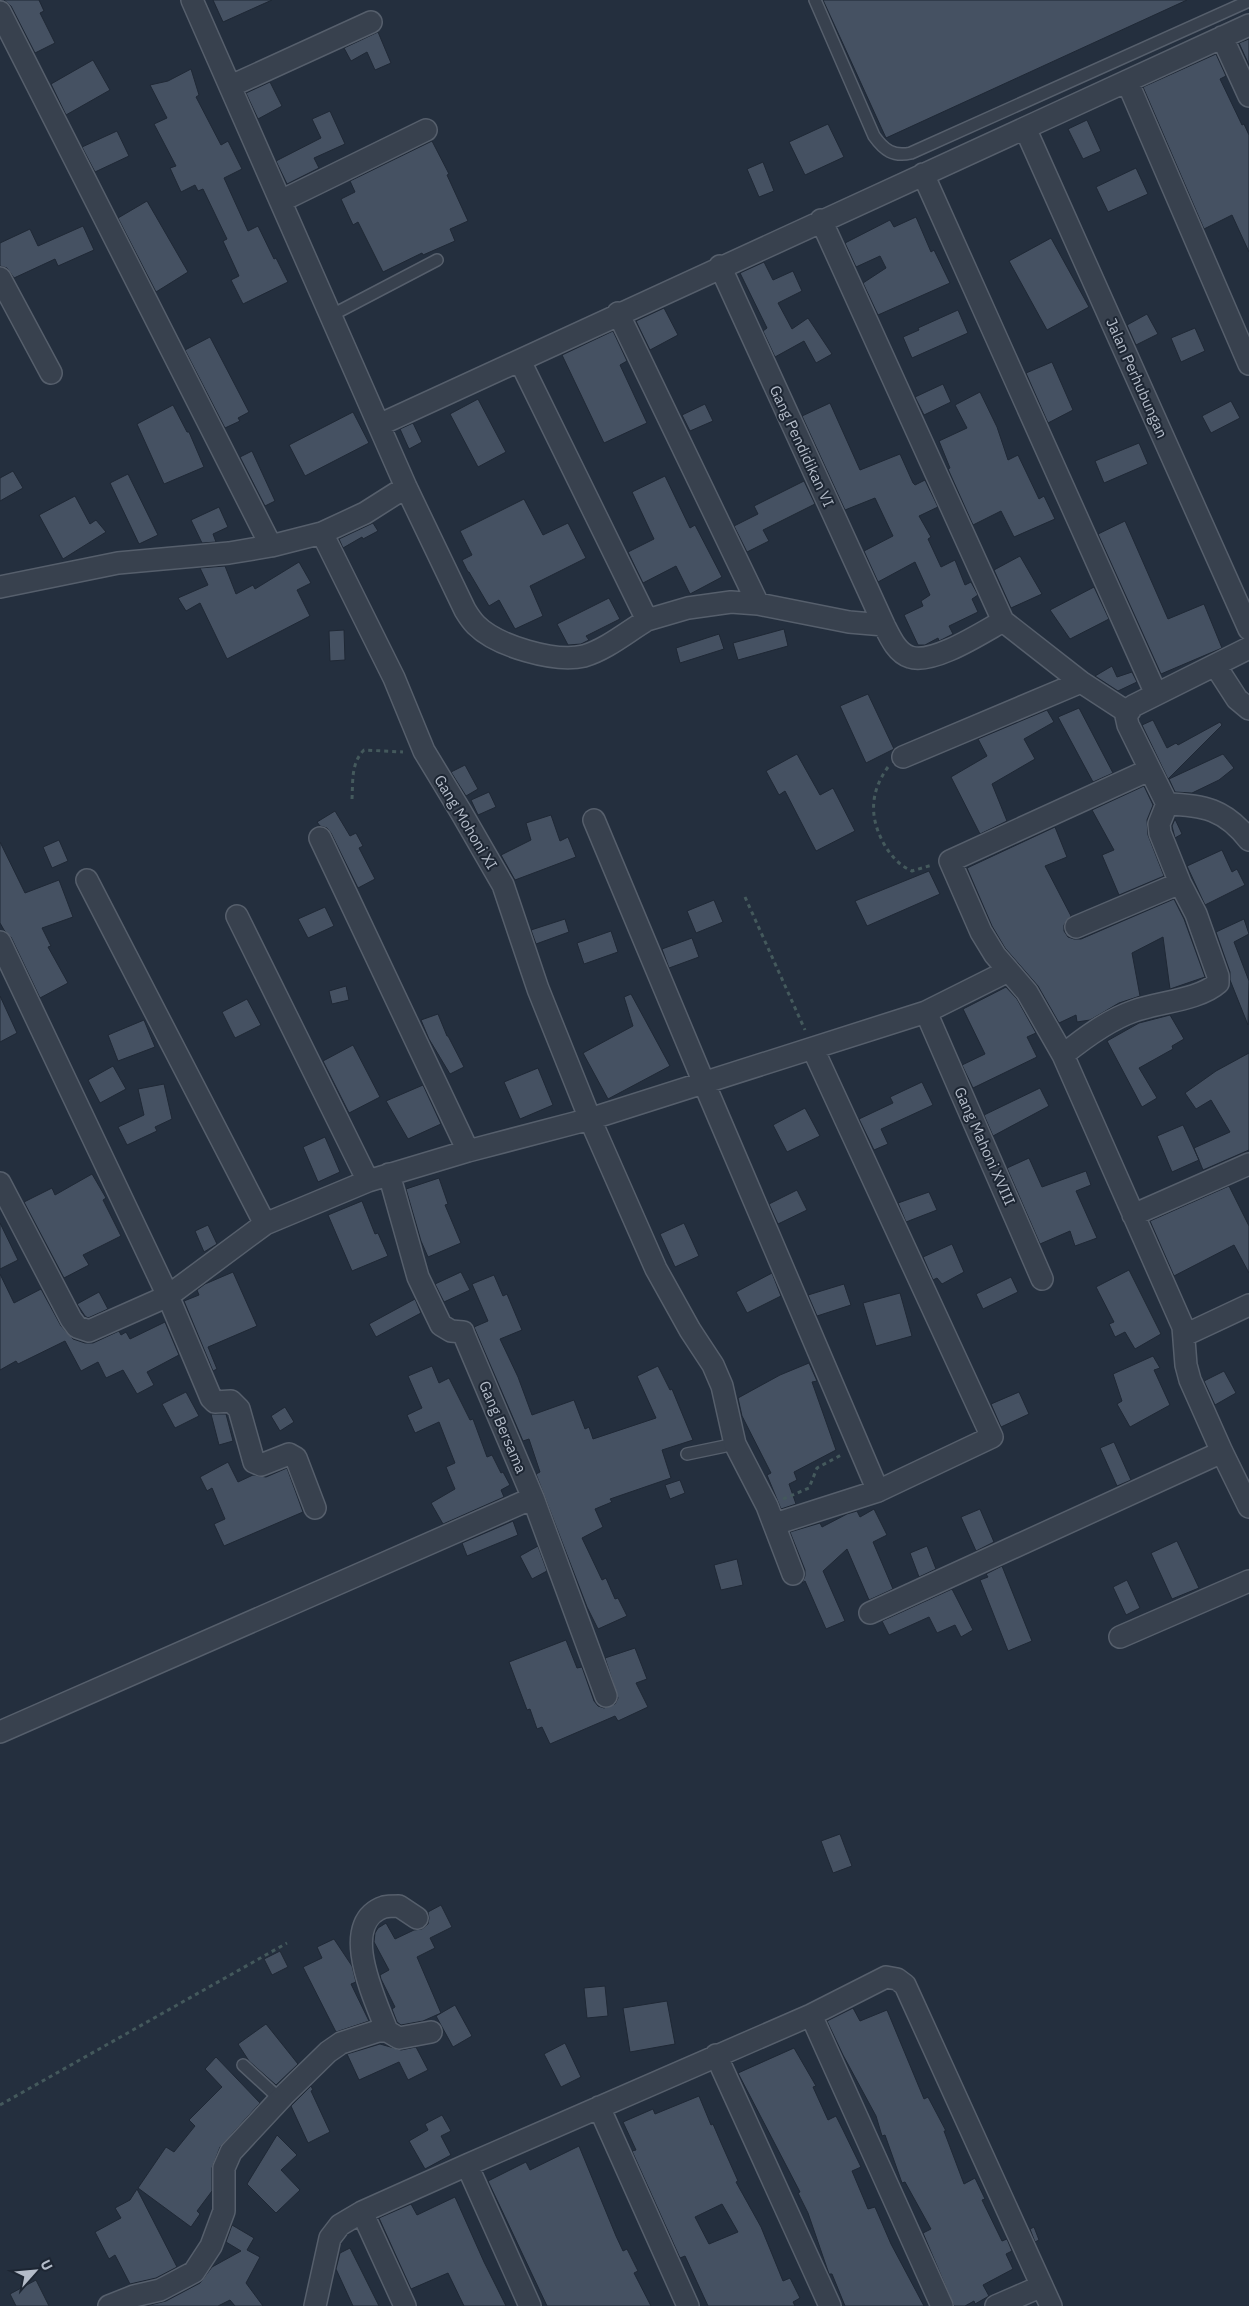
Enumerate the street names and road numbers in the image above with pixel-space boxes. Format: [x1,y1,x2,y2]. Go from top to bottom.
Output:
street label: Jalan Perhubungan [1102,315,1172,441]
street label: Gang Pendidikan VI [766,382,838,510]
street label: Gang Mohoni XI [430,771,502,873]
street label: Gang Mahoni XVIII [950,1084,1020,1208]
street label: Gang Bersama [475,1378,531,1476]

